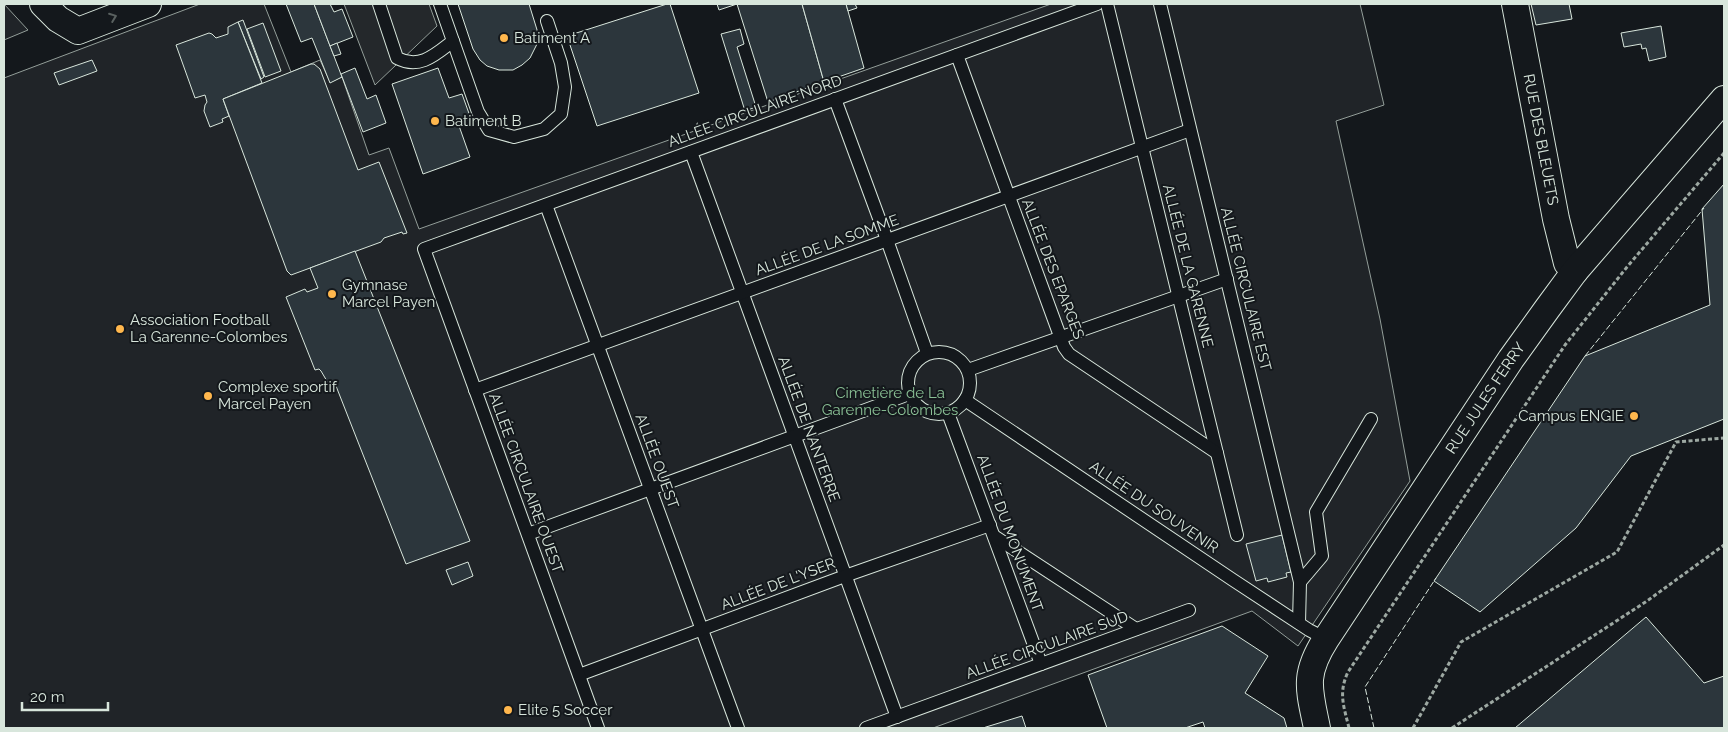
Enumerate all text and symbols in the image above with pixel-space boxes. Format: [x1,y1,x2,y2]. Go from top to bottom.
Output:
one-way arrow [108,13,116,23]
place label: Batiment A [514,29,590,47]
marker: Batiment A [498,32,510,44]
street label: ALLÉE CIRCULAIRE NORD [666,71,845,151]
street label: RUE DES BLEUETS [1520,72,1562,207]
place label: Batiment B [445,112,522,130]
marker: Batiment B [429,115,441,127]
street label: ALLÉE DE LA GARENNE [1159,182,1217,350]
street label: ALLÉE DES EPARGES [1018,196,1088,342]
street label: ALLÉE CIRCULAIRE EST [1217,205,1275,373]
street label: ALLÉE DE LA SOMME [753,211,901,279]
place label: Gymnase Marcel Payen [342,276,435,311]
marker: Gymnase Marcel Payen [326,288,338,300]
place label: Association Football La Garenne-Colombes [130,311,287,346]
marker: Association Football La Garenne-Colombes [114,323,126,335]
street label: RUE JULES FERRY [1442,339,1529,457]
street label: ALLÉE DE NANTERRE [774,354,844,504]
place label: Complexe sportif Marcel Payen [218,378,338,413]
park label: Cimetière de La Garenne-Colombes [822,384,958,419]
marker: Complexe sportif Marcel Payen [202,390,214,402]
street label: ALLÉE CIRCULAIRE OUEST [485,390,567,576]
place label: Campus ENGIE [1518,407,1624,425]
marker: Campus ENGIE [1628,410,1640,422]
street label: ALLÉE OUEST [632,411,682,511]
street label: ALLÉE DU MONUMENT [973,452,1047,614]
street label: ALLÉE DU SOUVENIR [1086,457,1222,557]
street label: ALLÉE DE L'YSER [718,554,838,614]
street label: ALLÉE CIRCULAIRE SUD [963,607,1131,683]
scale bar [22,680,109,712]
text: 20 m [30,688,65,706]
place label: Elite 5 Soccer [518,701,613,719]
marker: Elite 5 Soccer [502,704,514,716]

